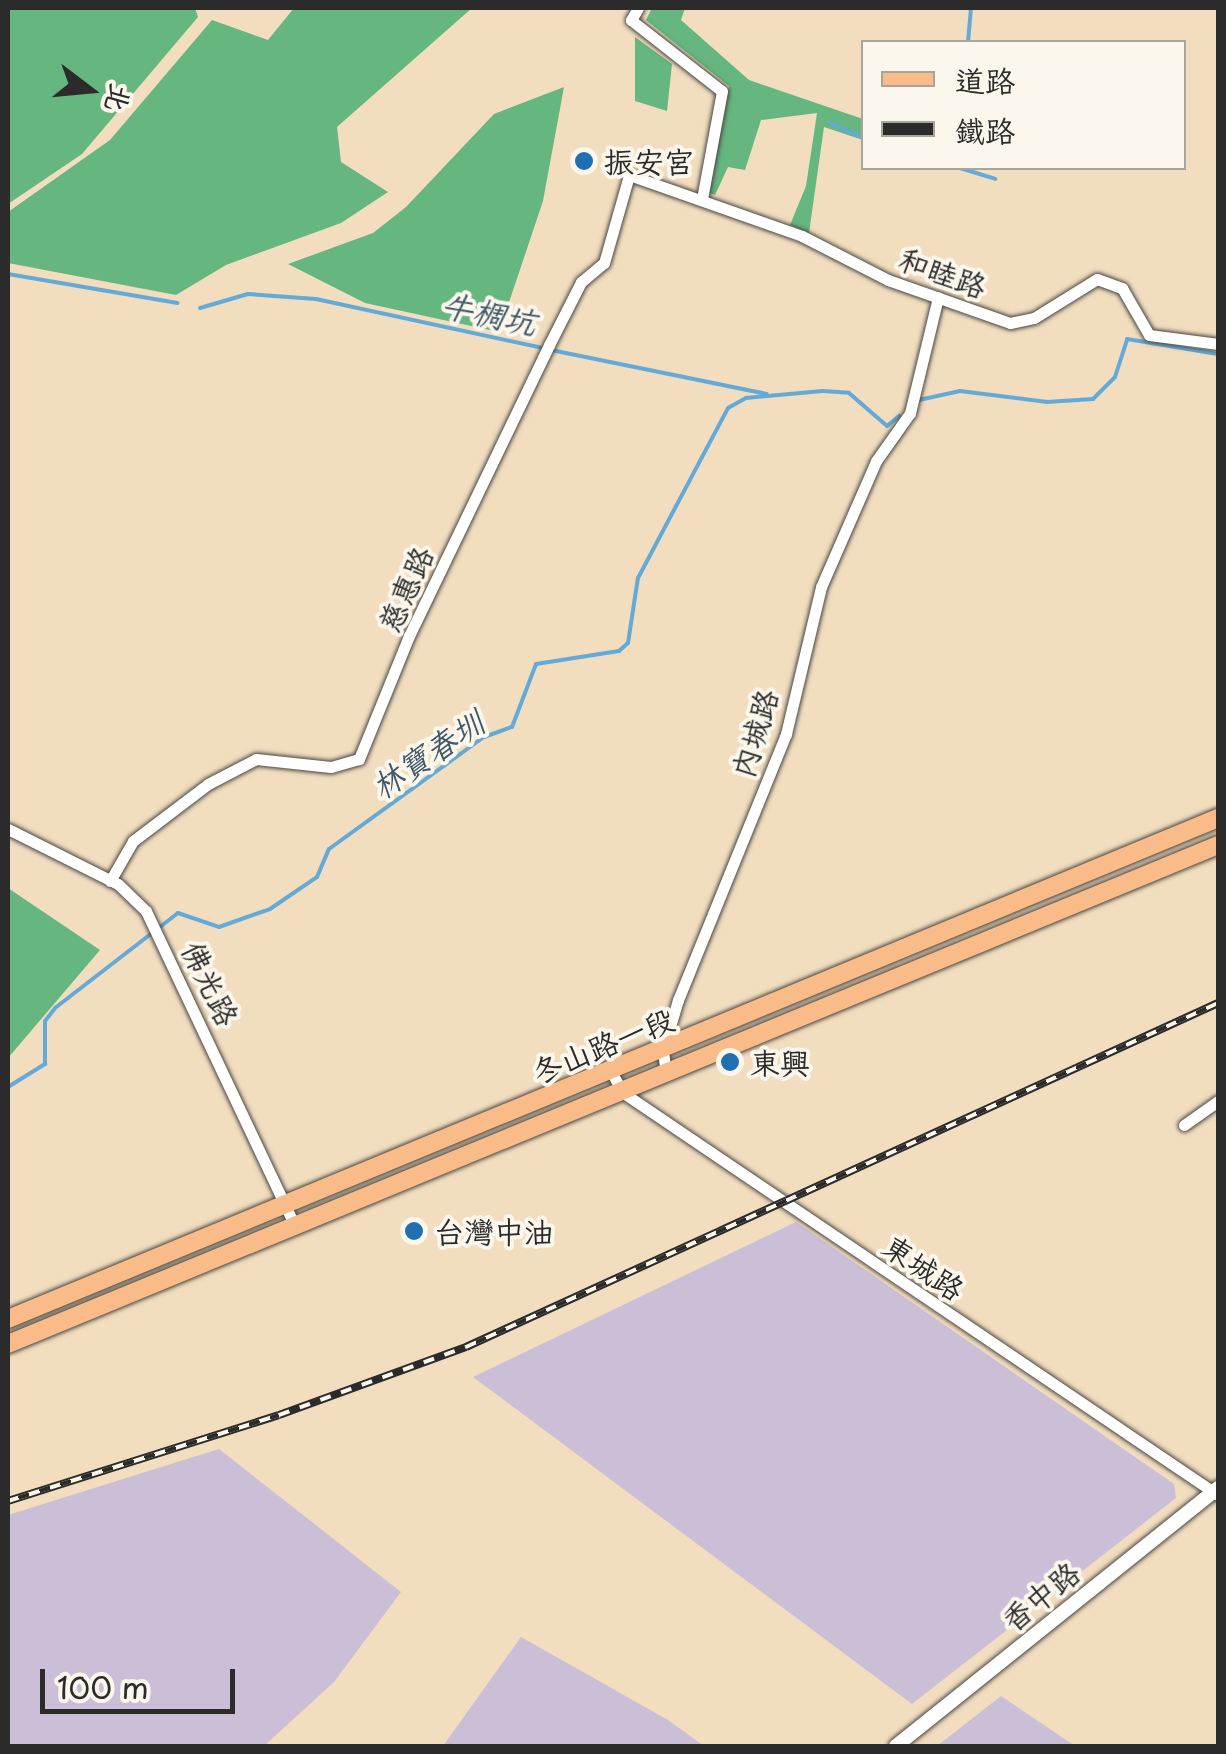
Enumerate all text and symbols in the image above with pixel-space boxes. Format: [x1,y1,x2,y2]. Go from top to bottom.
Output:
north arrow [40,40,140,140]
legend [861,40,1186,170]
text: 道路 [955,57,1015,102]
text: 北 [95,79,144,118]
text: 鐵路 [955,107,1015,152]
place label: 振安宮 [604,143,694,179]
marker: 振安宮 [573,150,595,172]
street label: 和睦路 [895,240,991,304]
water label: 牛椆坑 [438,284,540,342]
street label: 慈惠路 [370,541,440,637]
street label: 內城路 [724,685,784,781]
water label: 林寶春圳 [363,702,491,806]
street label: 佛光路 [175,935,247,1031]
street label: 冬山路一段 [527,1000,679,1090]
place label: 東興 [750,1044,810,1080]
marker: 東興 [719,1051,741,1073]
place label: 台灣中油 [434,1213,554,1249]
marker: 台灣中油 [403,1220,425,1242]
street label: 東城路 [877,1227,971,1307]
street label: 香中路 [994,1554,1086,1638]
scale bar [45,1649,240,1711]
text: 100 m [57,1664,149,1709]

